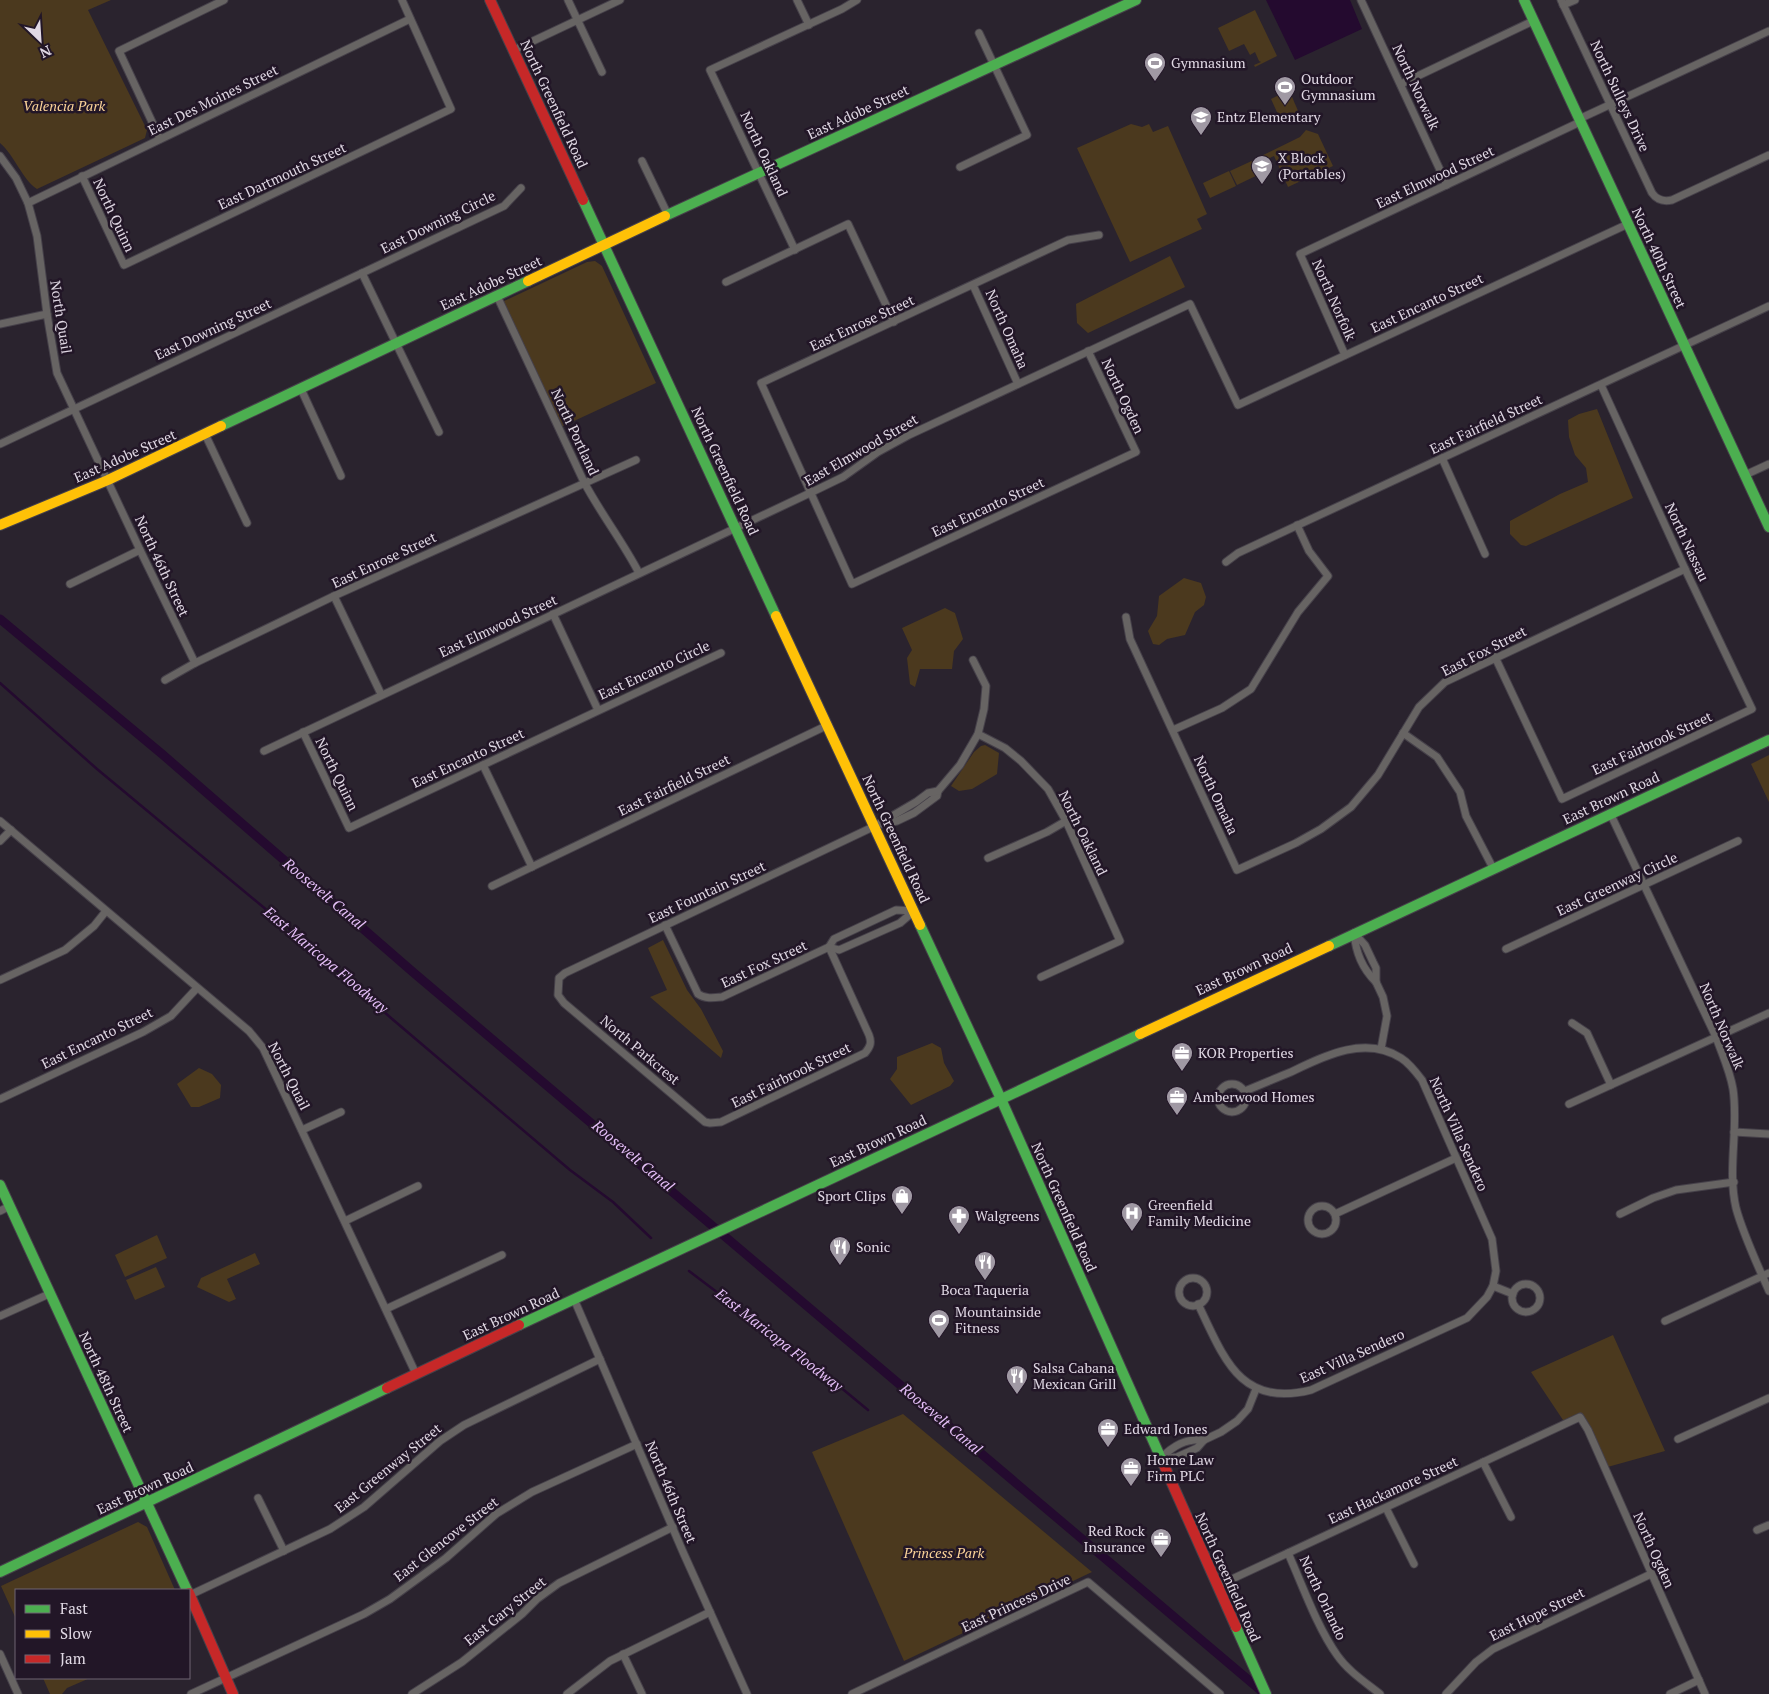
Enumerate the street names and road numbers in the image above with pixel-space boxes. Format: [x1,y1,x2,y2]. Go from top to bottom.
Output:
street label: North Greenfield Road [516,36,593,171]
street label: North Sulleys Drive [1586,37,1655,155]
street label: North Norwalk [1388,41,1445,133]
street label: East Des Moines Street [145,59,282,139]
street label: East Adobe Street [804,79,912,143]
street label: North Oakland [736,108,793,200]
street label: East Dartmouth Street [215,137,350,214]
street label: East Elmwood Street [1373,140,1498,212]
street label: North Quinn [89,175,140,255]
street label: East Downing Circle [377,185,498,258]
street label: North 40th Street [1628,204,1691,312]
street label: East Adobe Street [437,250,545,314]
street label: North Norfolk [1308,256,1361,344]
street label: East Encanto Street [1368,268,1487,337]
street label: North Quail [46,279,77,355]
street label: North Omaha [981,286,1033,371]
street label: East Enrose Street [806,290,918,355]
street label: East Downing Street [151,293,275,364]
street label: North Ogden [1098,355,1149,437]
street label: North Portland [547,385,604,479]
street label: East Fairfield Street [1426,389,1546,458]
street label: North Greenfield Road [687,403,764,538]
street label: East Elmwood Street [800,409,922,490]
street label: East Adobe Street [71,424,180,487]
street label: East Encanto Street [929,472,1048,541]
street label: North Nassau [1661,499,1714,584]
street label: North 46th Street [131,512,194,620]
street label: East Enrose Street [328,527,440,592]
street label: East Elmwood Street [436,589,561,661]
street label: East Fox Street [1438,621,1530,680]
street label: East Encanto Circle [595,635,713,704]
street label: East Fairbrook Street [1589,706,1716,779]
street label: East Encanto Street [409,723,528,792]
street label: North Quinn [312,734,364,814]
street label: East Fairfield Street [615,749,734,820]
street label: North Omaha [1190,752,1243,837]
street label: East Brown Road [1559,767,1662,828]
street label: North Greenfield Road [858,771,935,906]
street label: North Oakland [1055,787,1112,879]
street label: East Greenway Circle [1553,847,1680,920]
street label: East Fountain Street [645,856,769,927]
street label: East Fox Street [718,935,811,992]
street label: East Brown Road [1192,938,1295,999]
street label: North Norwalk [1696,980,1750,1073]
street label: East Encanto Street [38,1002,156,1073]
street label: North Parkcrest [597,1011,685,1089]
street label: East Fairbrook Street [728,1037,854,1112]
street label: North Quail [264,1038,315,1113]
street label: North Villa Sendero [1426,1074,1493,1194]
street label: East Brown Road [826,1110,929,1171]
street label: North Greenfield Road [1027,1139,1102,1275]
street label: East Brown Road [459,1283,562,1344]
street label: East Villa Sendero [1296,1324,1407,1387]
street label: North 48th Street [75,1328,138,1436]
street label: East Greenway Street [330,1418,446,1517]
street label: North 46th Street [641,1438,702,1547]
street label: East Hackamore Street [1325,1451,1461,1528]
street label: East Brown Road [93,1457,196,1518]
street label: East Glencove Street [390,1491,502,1585]
street label: North Greenfield Road [1191,1509,1266,1645]
street label: North Ogden [1629,1509,1680,1591]
street label: North Orlando [1296,1553,1351,1643]
street label: East Princess Drive [958,1569,1073,1636]
street label: East Gary Street [460,1571,550,1649]
street label: East Hope Street [1486,1582,1588,1645]

